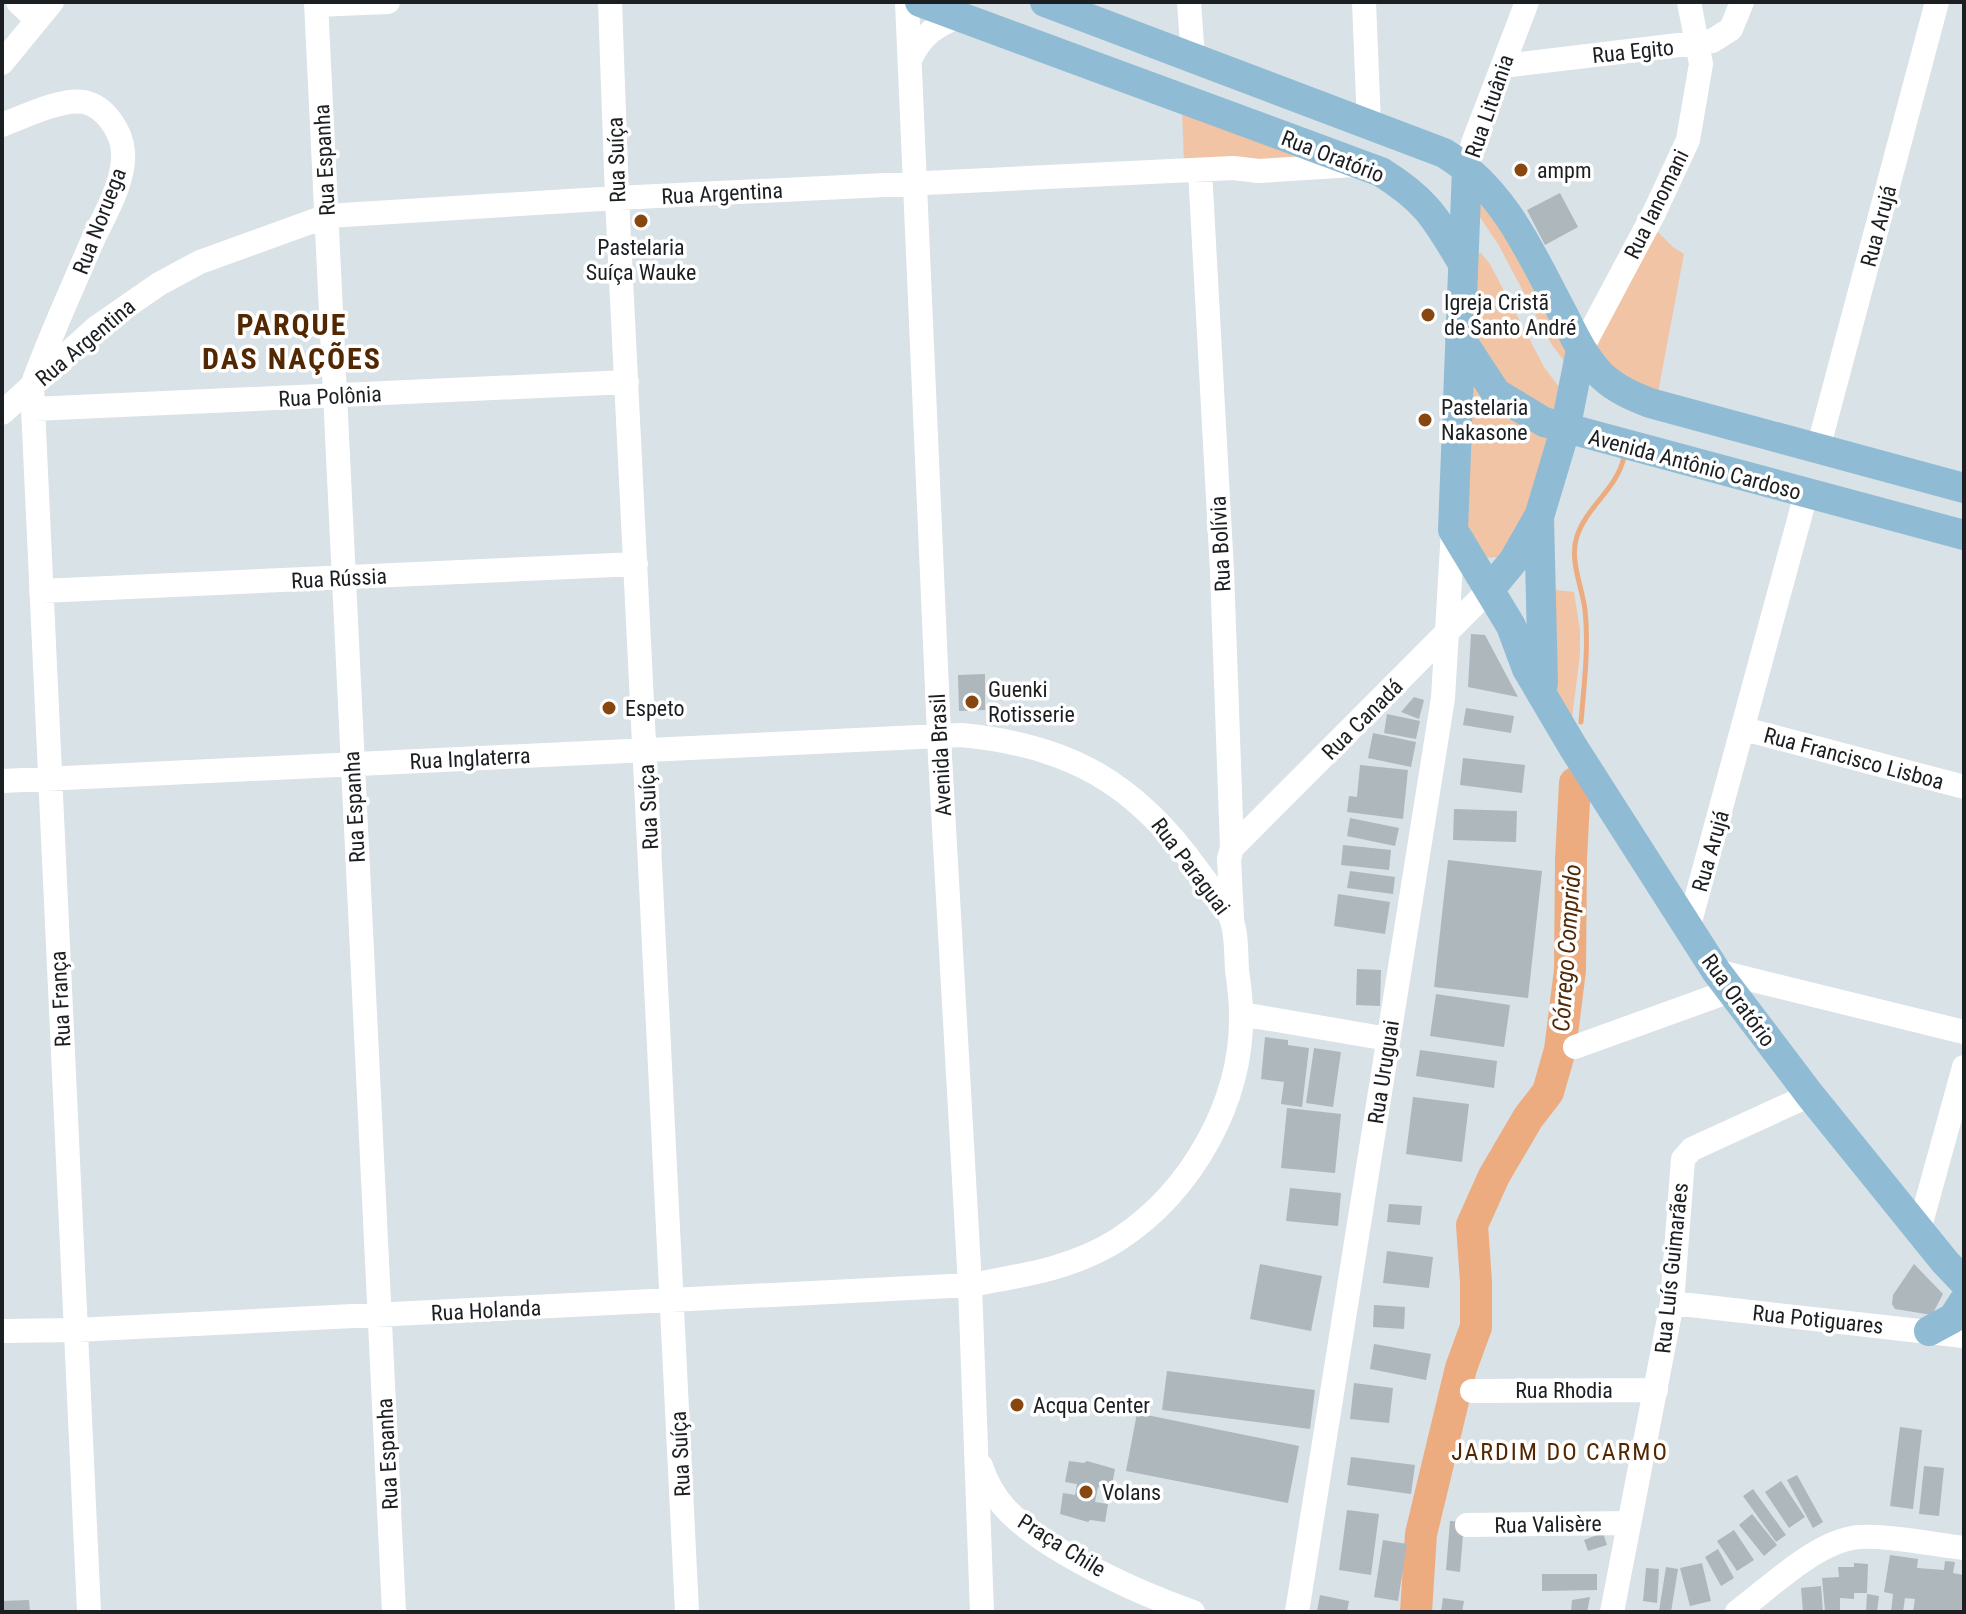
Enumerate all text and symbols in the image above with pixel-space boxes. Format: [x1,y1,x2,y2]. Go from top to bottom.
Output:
street label: Rua Egito [1591,35,1675,68]
street label: Rua Lituânia [1460,51,1519,161]
street label: Rua Espanha [309,103,340,217]
street label: Rua Suíça [603,117,630,203]
street label: Rua Oratório [1278,125,1388,188]
street label: Rua Ianomani [1619,146,1694,263]
place label: ampm [1537,158,1592,183]
marker: ampm [1512,161,1530,179]
street label: Rua Noruega [68,165,131,278]
street label: Rua Argentina [661,178,783,209]
street label: Rua Arujá [1856,183,1901,270]
marker: Pastelaria Suíça Wauke [632,212,650,230]
place label: Pastelaria Suíça Wauke [586,235,696,285]
place label: Igreja Cristã de Santo André [1444,290,1576,340]
street label: Rua Argentina [31,294,140,391]
marker: Igreja Cristã de Santo André [1419,306,1437,324]
district label: PARQUE DAS NAÇÕES [202,307,382,376]
street label: Rua Polônia [278,381,382,412]
place label: Pastelaria Nakasone [1441,395,1528,445]
marker: Pastelaria Nakasone [1416,411,1434,429]
street label: Avenida Antônio Cardoso [1586,424,1804,505]
street label: Rua Bolívia [1205,495,1235,593]
street label: Rua Rússia [291,564,388,593]
street label: Rua Canadá [1317,674,1408,765]
place label: Guenki Rotisserie [988,677,1075,727]
street label: Avenida Brasil [925,693,956,817]
marker: Guenki Rotisserie [963,693,981,711]
place label: Espeto [625,696,684,721]
marker: Espeto [600,699,618,717]
street label: Rua Francisco Lisboa [1761,722,1947,795]
street label: Rua Inglaterra [409,743,531,774]
street label: Rua Espanha [339,750,370,864]
street label: Rua Suíça [634,763,663,850]
street label: Rua Arujá [1687,808,1734,895]
street label: Rua Paraguai [1146,813,1235,920]
water label: Córrego Comprido [1547,863,1587,1033]
street label: Rua Oratório [1697,949,1780,1051]
street label: Rua França [45,950,76,1048]
street label: Rua Uruguai [1363,1018,1404,1126]
street label: Rua Luís Guimarães [1650,1181,1693,1355]
street label: Rua Holanda [430,1295,542,1326]
street label: Rua Potiguares [1751,1300,1885,1339]
street label: Rua Rhodia [1515,1378,1613,1403]
place label: Acqua Center [1033,1393,1150,1418]
marker: Acqua Center [1008,1396,1026,1414]
street label: Rua Espanha [372,1397,403,1511]
street label: Rua Suíça [666,1410,695,1497]
district label: JARDIM DO CARMO [1451,1438,1669,1466]
place label: Volans [1102,1480,1161,1505]
marker: Volans [1077,1483,1095,1501]
street label: Praça Chile [1013,1509,1110,1582]
street label: Rua Valisère [1494,1511,1602,1538]

